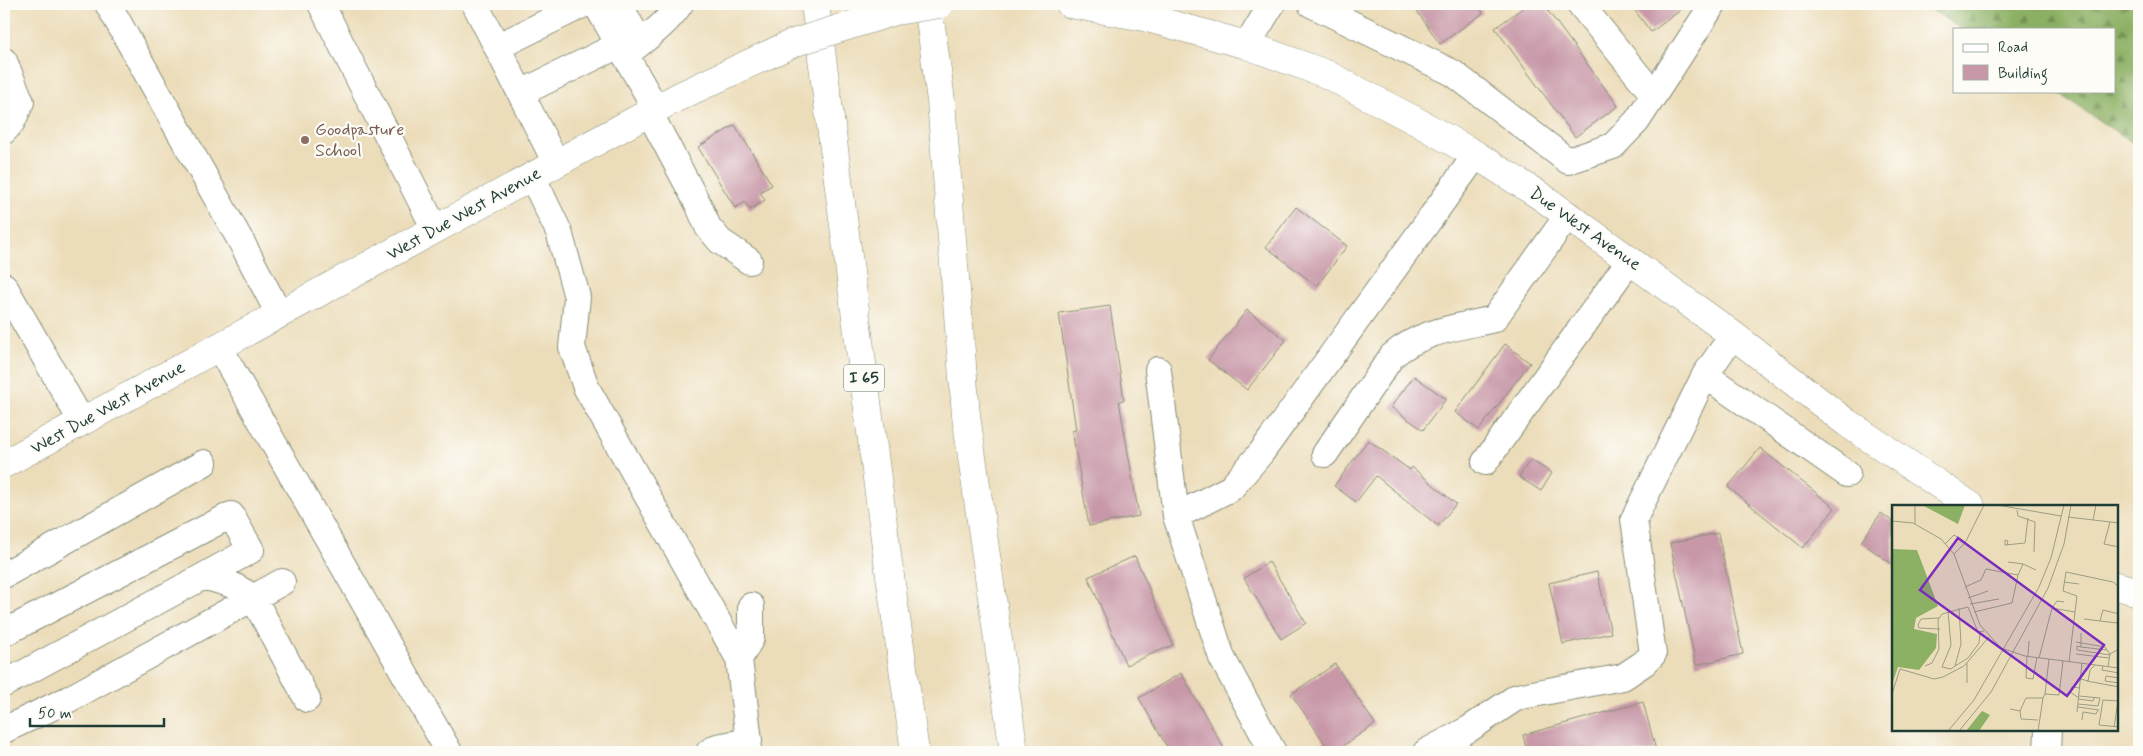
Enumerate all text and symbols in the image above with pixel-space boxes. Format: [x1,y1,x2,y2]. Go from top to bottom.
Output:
legend [1953,28,2116,92]
text: Road [1998,38,2028,58]
text: Building [1998,64,2048,85]
place label: Goodpasture School [315,118,404,163]
marker: Goodpasture School [299,134,311,146]
street label: West Due West Avenue [383,161,546,266]
street label: Due West Avenue [1524,182,1646,277]
street label: West Due West Avenue [27,355,190,460]
road number: I 65 [844,364,884,392]
inset map [1892,505,2118,731]
scale bar [30,696,164,728]
text: 50 m [38,704,72,724]

